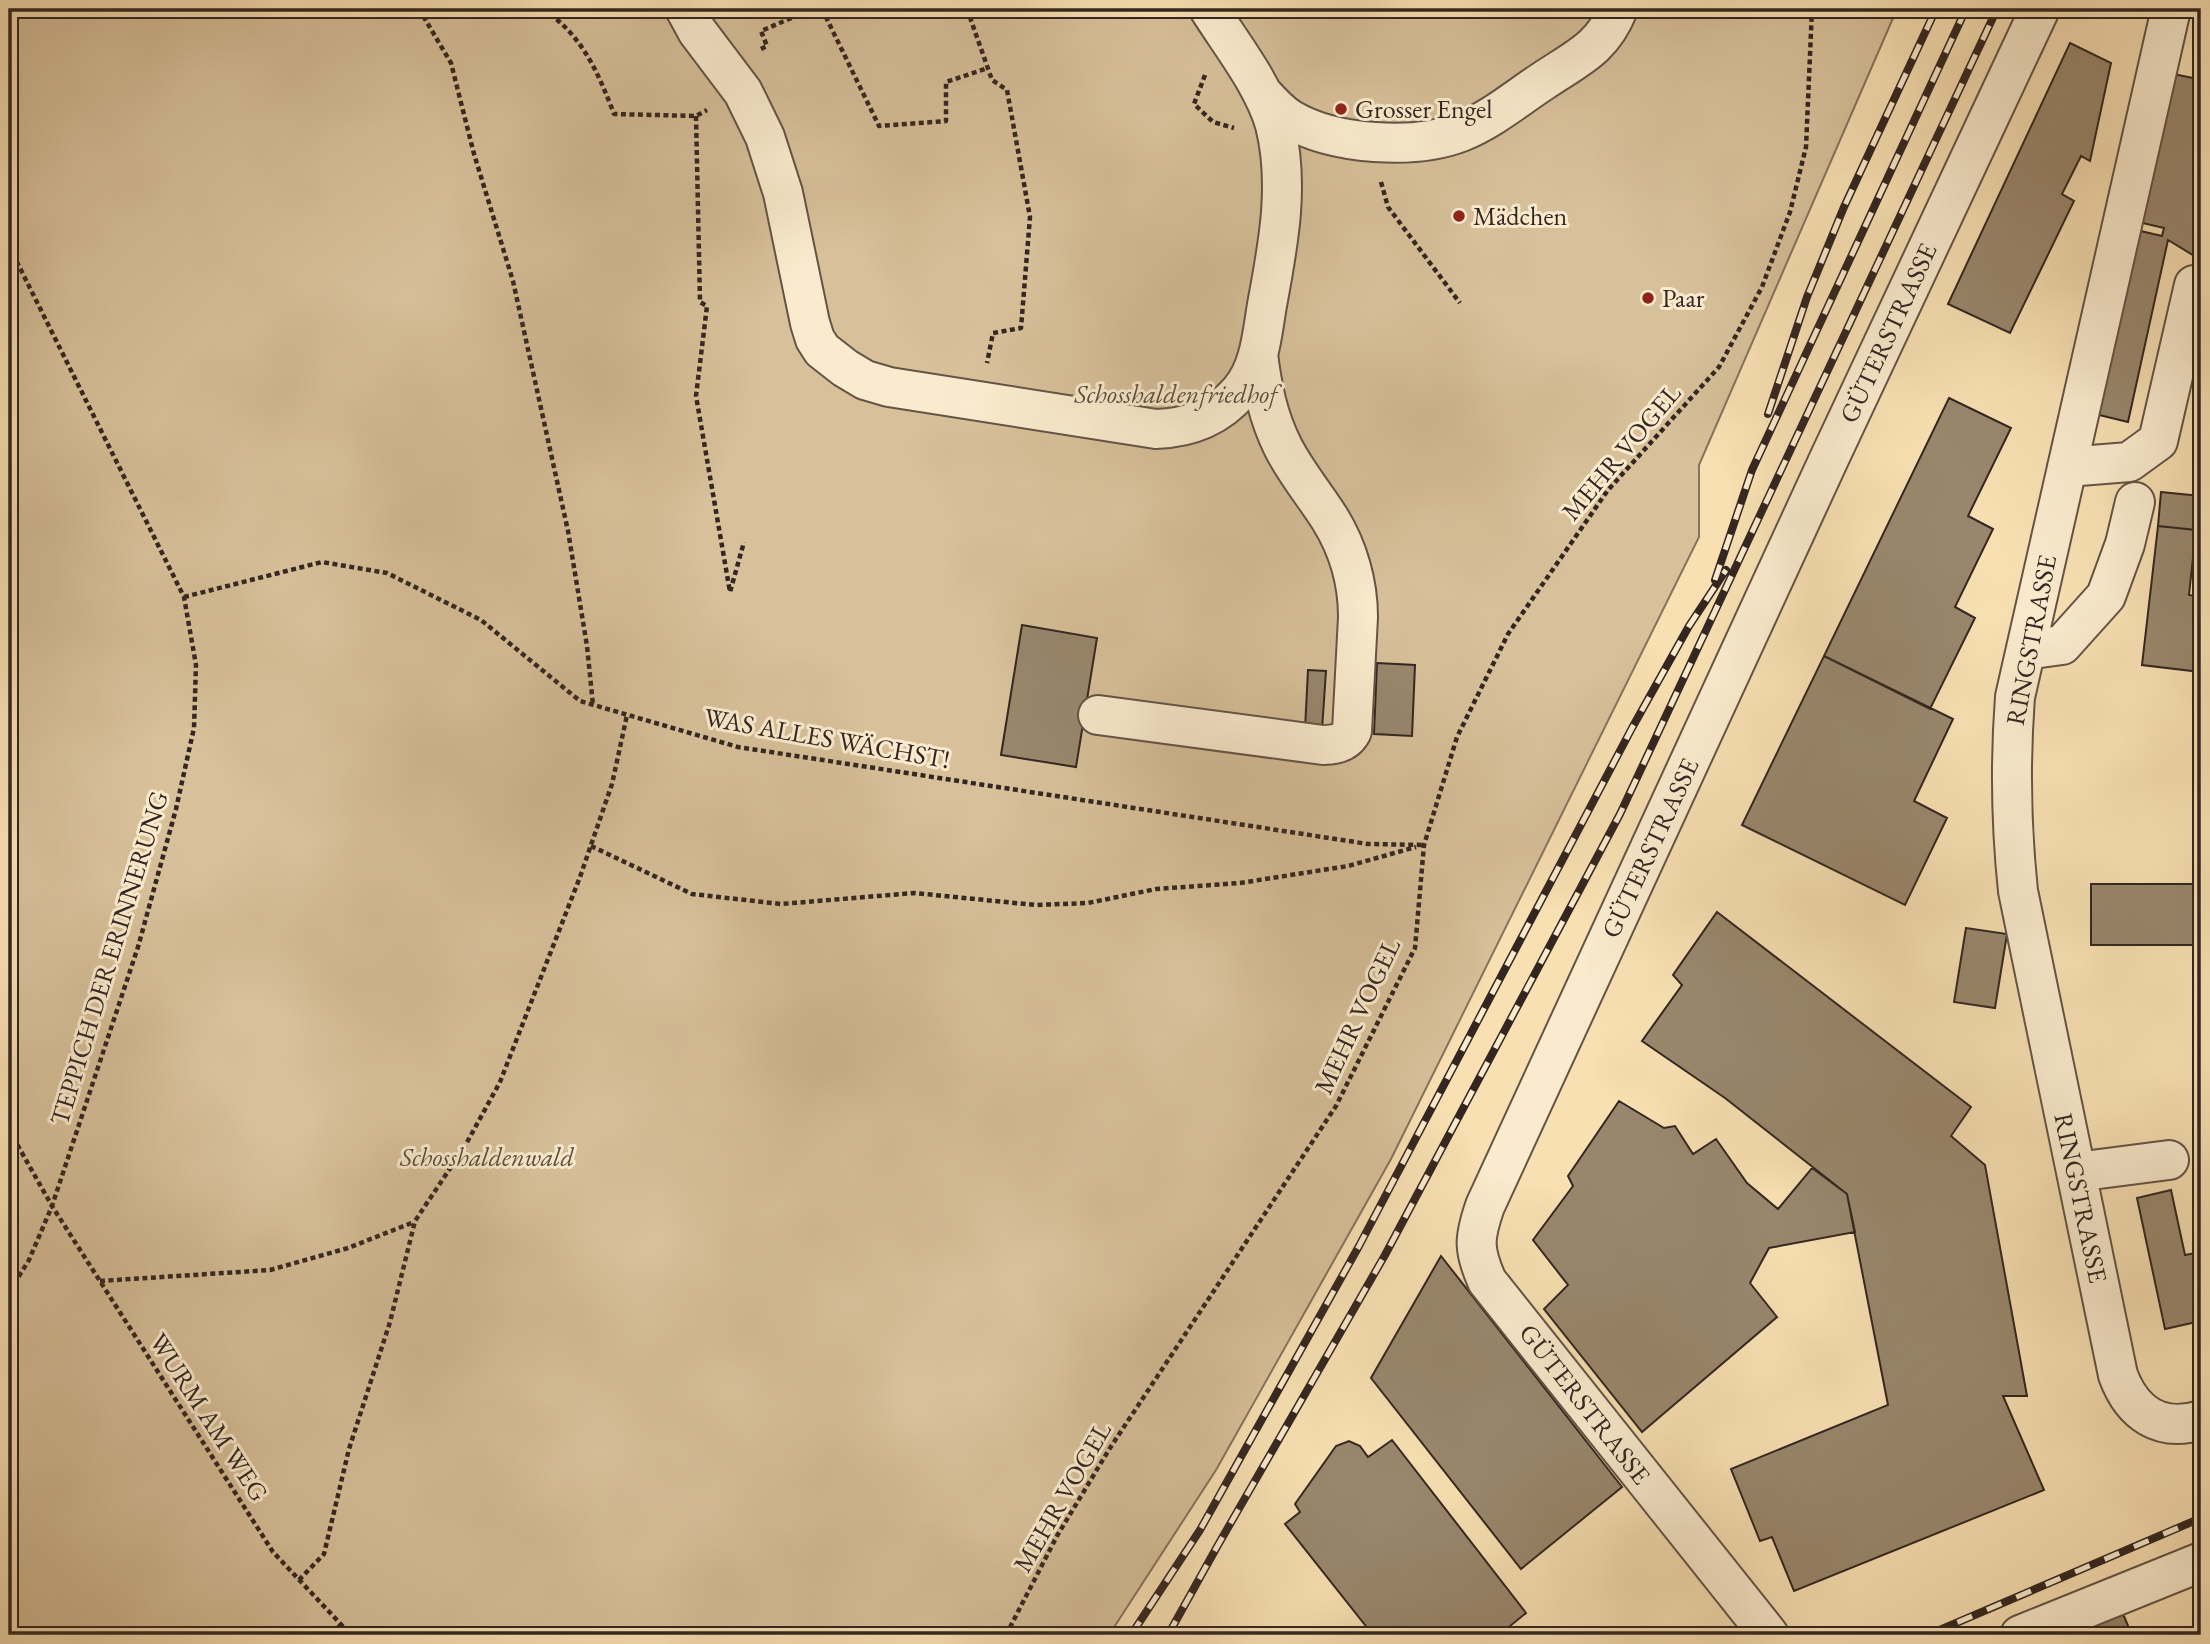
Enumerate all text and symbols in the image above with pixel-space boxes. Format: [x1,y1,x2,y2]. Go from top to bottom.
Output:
place label: Grosser Engel [1355,92,1492,126]
marker: Grosser Engel [1333,101,1349,117]
place label: Mädchen [1473,199,1568,233]
marker: Mädchen [1451,208,1467,224]
street label: GÜTERSTRASSE [1831,237,1945,428]
place label: Paar [1662,281,1705,315]
marker: Paar [1640,290,1656,306]
park label: Schosshaldenfriedhof [1074,377,1283,411]
street label: MEHR VOGEL [1554,377,1688,527]
street label: RINGSTRASSE [1998,552,2064,728]
street label: WAS ALLES WÄCHST! [701,700,953,776]
street label: GÜTERSTRASSE [1593,752,1707,943]
street label: TEPPICH DER ERINNERUNG [42,787,176,1129]
street label: MEHR VOGEL [1306,933,1408,1099]
street label: RINGSTRASSE [2046,1110,2116,1286]
park label: Schosshaldenwald [399,1140,575,1174]
street label: GÜTERSTRASSE [1512,1317,1659,1491]
street label: WURM AM WEG [142,1326,276,1508]
street label: MEHR VOGEL [1005,1416,1119,1578]

